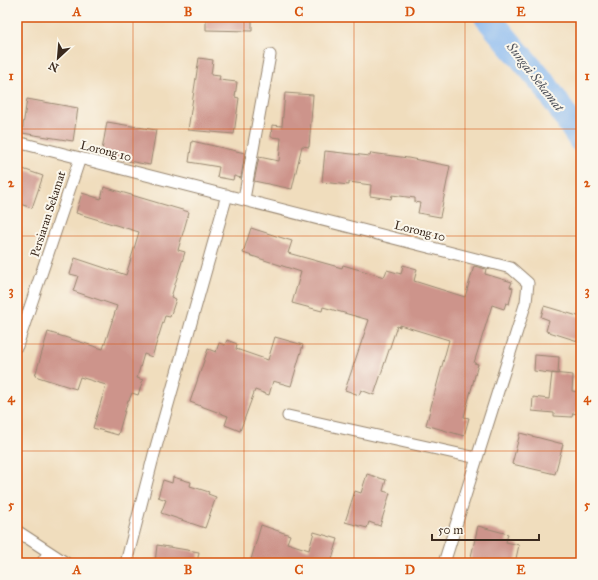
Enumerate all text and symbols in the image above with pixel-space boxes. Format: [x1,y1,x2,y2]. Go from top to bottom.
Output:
text: A [72,4,82,20]
text: B [184,4,193,20]
text: C [295,4,304,20]
text: D [405,4,415,20]
text: E [516,4,526,20]
north arrow [38,38,78,78]
water label: Sungai Sekamat [503,39,567,115]
text: N [46,58,61,74]
text: 1 [8,68,14,84]
text: 1 [584,68,590,84]
street label: Lorong 10 [79,138,133,165]
street label: Persiaran Sekamat [28,169,69,259]
text: 2 [8,175,15,191]
text: 2 [584,175,591,191]
street label: Lorong 10 [393,218,447,245]
text: 3 [8,283,14,299]
text: 3 [584,283,590,299]
text: 4 [7,390,15,406]
text: 4 [583,390,591,406]
text: 5 [8,497,15,513]
text: 5 [584,497,591,513]
scale bar [432,516,539,542]
text: 50 m [438,523,463,537]
text: A [72,562,82,578]
text: B [184,562,193,578]
text: C [295,562,304,578]
text: D [405,562,415,578]
text: E [516,562,526,578]

